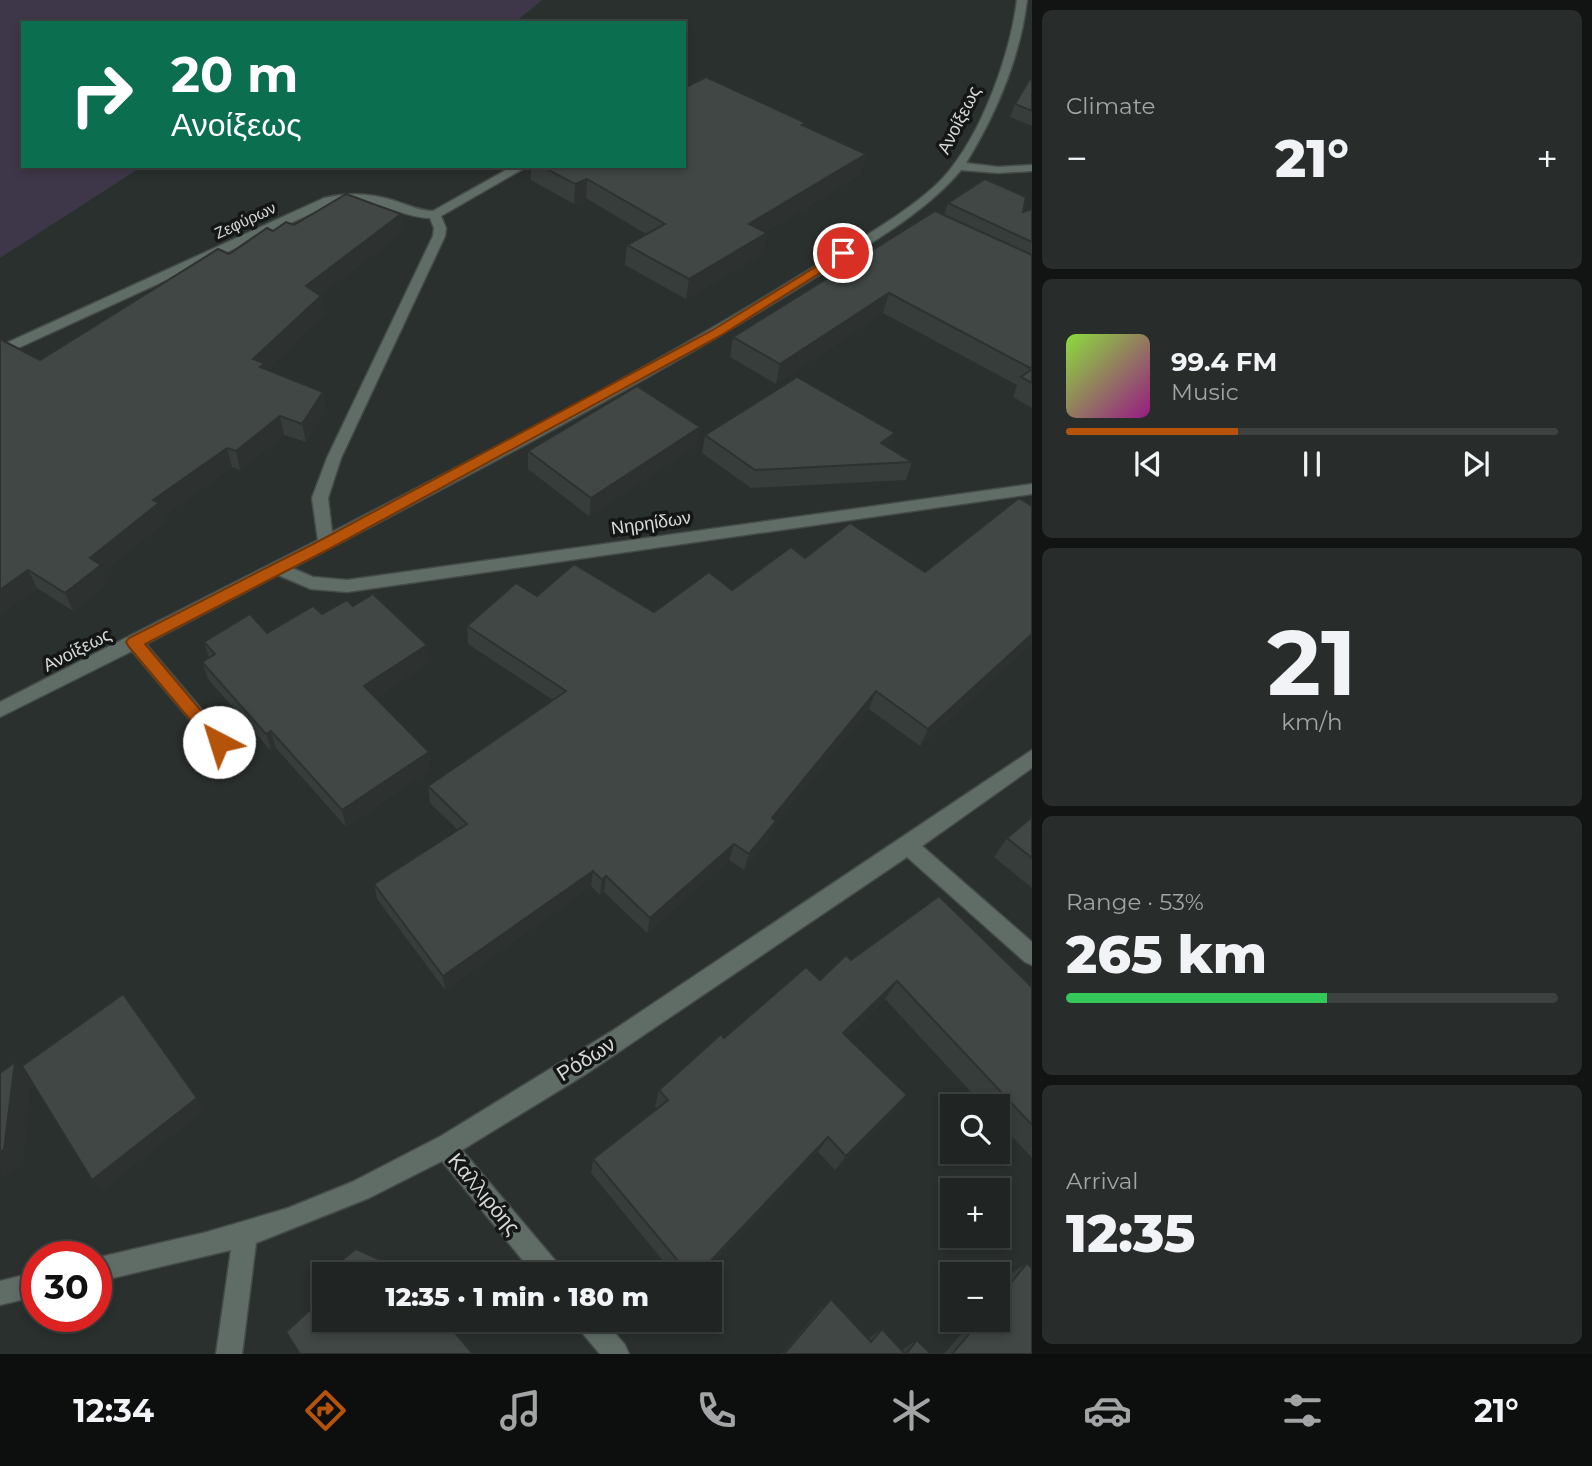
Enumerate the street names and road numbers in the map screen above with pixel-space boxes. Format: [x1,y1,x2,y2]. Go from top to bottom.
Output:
street label: Ανοίξεως [933,82,986,158]
street label: Ζεφύρων [211,198,279,243]
street label: Νηρηίδων [610,507,692,539]
street label: Ανοίξεως [39,623,115,676]
street label: Ρόδων [552,1031,620,1086]
street label: Καλλιρόης [443,1148,526,1240]

